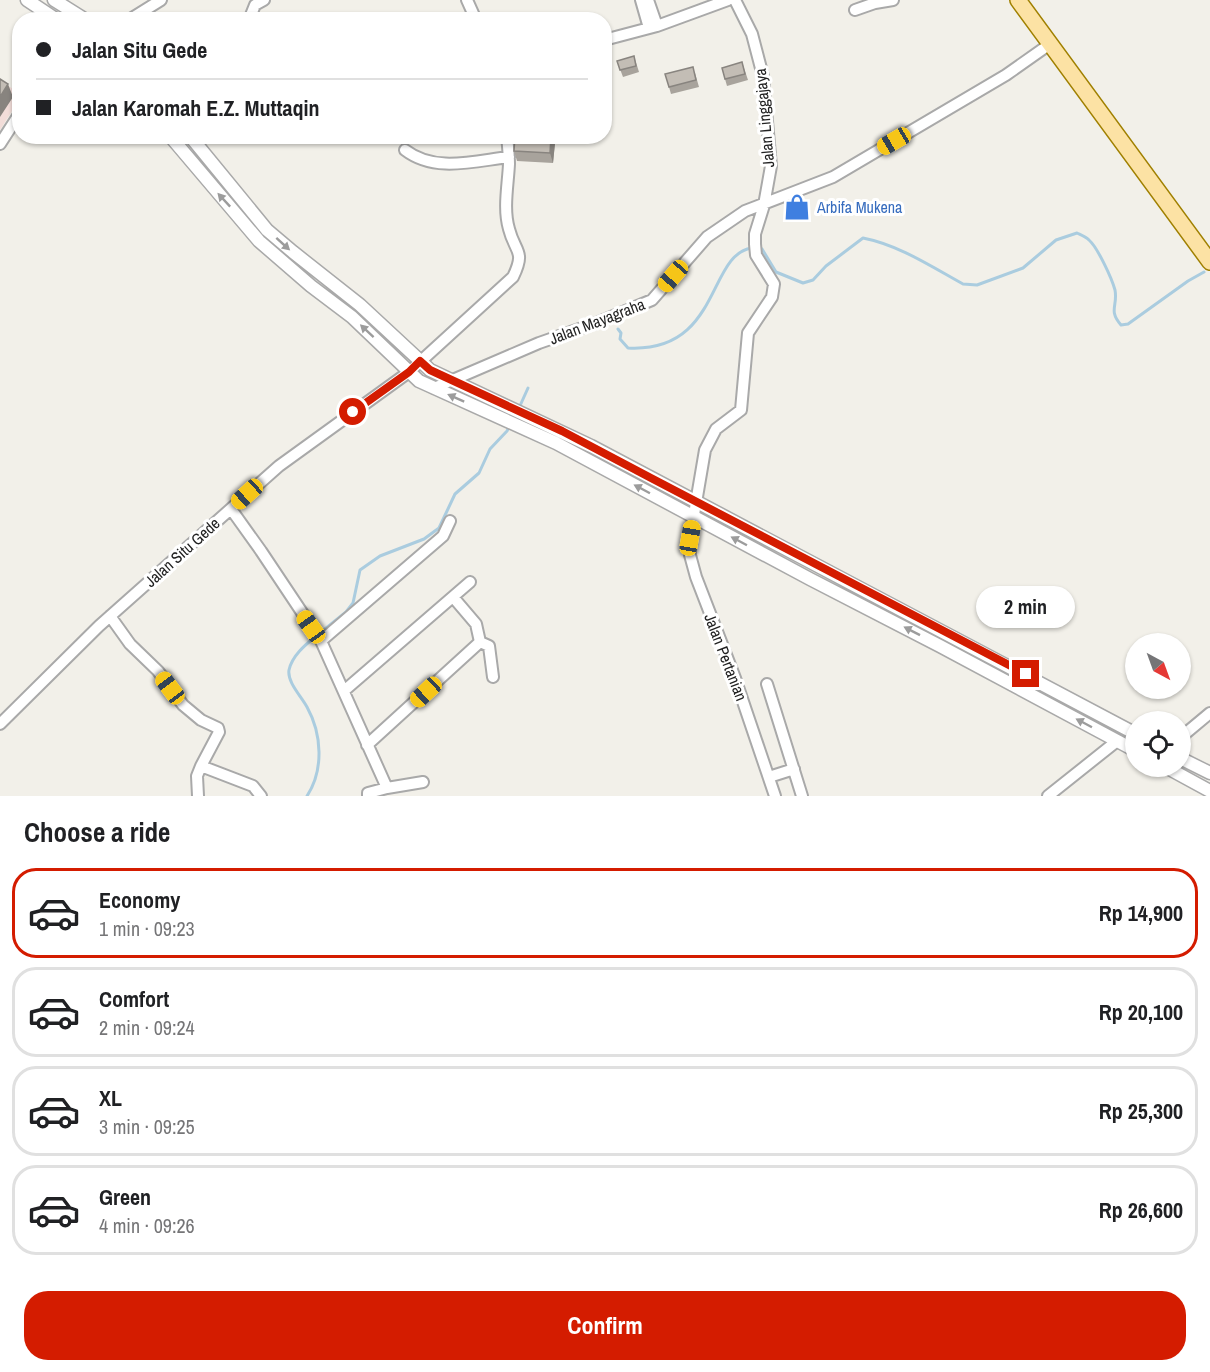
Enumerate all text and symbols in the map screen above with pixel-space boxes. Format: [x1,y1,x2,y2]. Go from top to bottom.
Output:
text: Jalan Situ Gede [72,35,207,65]
street label: Jalan Linggajaya [749,67,779,168]
text: Jalan Karomah E.Z. Muttaqin [72,93,320,123]
car [874,124,914,158]
shop icon: Arbifa Mukena [782,192,812,222]
one-way arrow [217,193,231,207]
place label: Arbifa Mukena [816,196,903,218]
one-way arrow [275,237,290,250]
car [654,257,692,295]
street label: Jalan Mayagraha [546,292,649,349]
one-way arrow [361,324,375,338]
one-way arrow [447,393,465,402]
route start [339,398,366,425]
car [228,475,266,513]
one-way arrow [633,484,651,494]
street label: Jalan Situ Gede [140,512,224,592]
car [678,519,702,557]
one-way arrow [731,536,748,546]
callout: 2 min [976,587,1076,629]
text: 2 min [1004,593,1047,620]
car [293,607,329,647]
street label: Jalan Pertanian [699,610,753,704]
one-way arrow [904,626,921,636]
north arrow [1125,633,1191,699]
map controls [1125,633,1191,777]
route end [1012,660,1039,687]
car [152,668,188,708]
car [407,673,445,711]
button: locate [1125,711,1191,777]
one-way arrow [1075,718,1092,728]
text: Choose a ride [24,814,170,850]
text: Economy [99,885,180,915]
icon: car [27,886,81,940]
text: Rp 14,900 [1099,898,1183,928]
text: 1 min · 09:23 [99,915,195,942]
text: Comfort [99,984,169,1014]
icon: car [27,985,81,1039]
text: Rp 20,100 [1099,997,1183,1027]
text: 2 min · 09:24 [99,1014,195,1041]
text: XL [99,1083,122,1113]
icon: car [27,1084,81,1138]
text: Rp 25,300 [1099,1096,1183,1126]
text: 3 min · 09:25 [99,1113,195,1140]
text: Green [99,1182,151,1212]
icon: car [27,1183,81,1237]
text: Rp 26,600 [1099,1195,1183,1225]
text: 4 min · 09:26 [99,1212,195,1239]
button: Confirm [24,1291,1186,1360]

